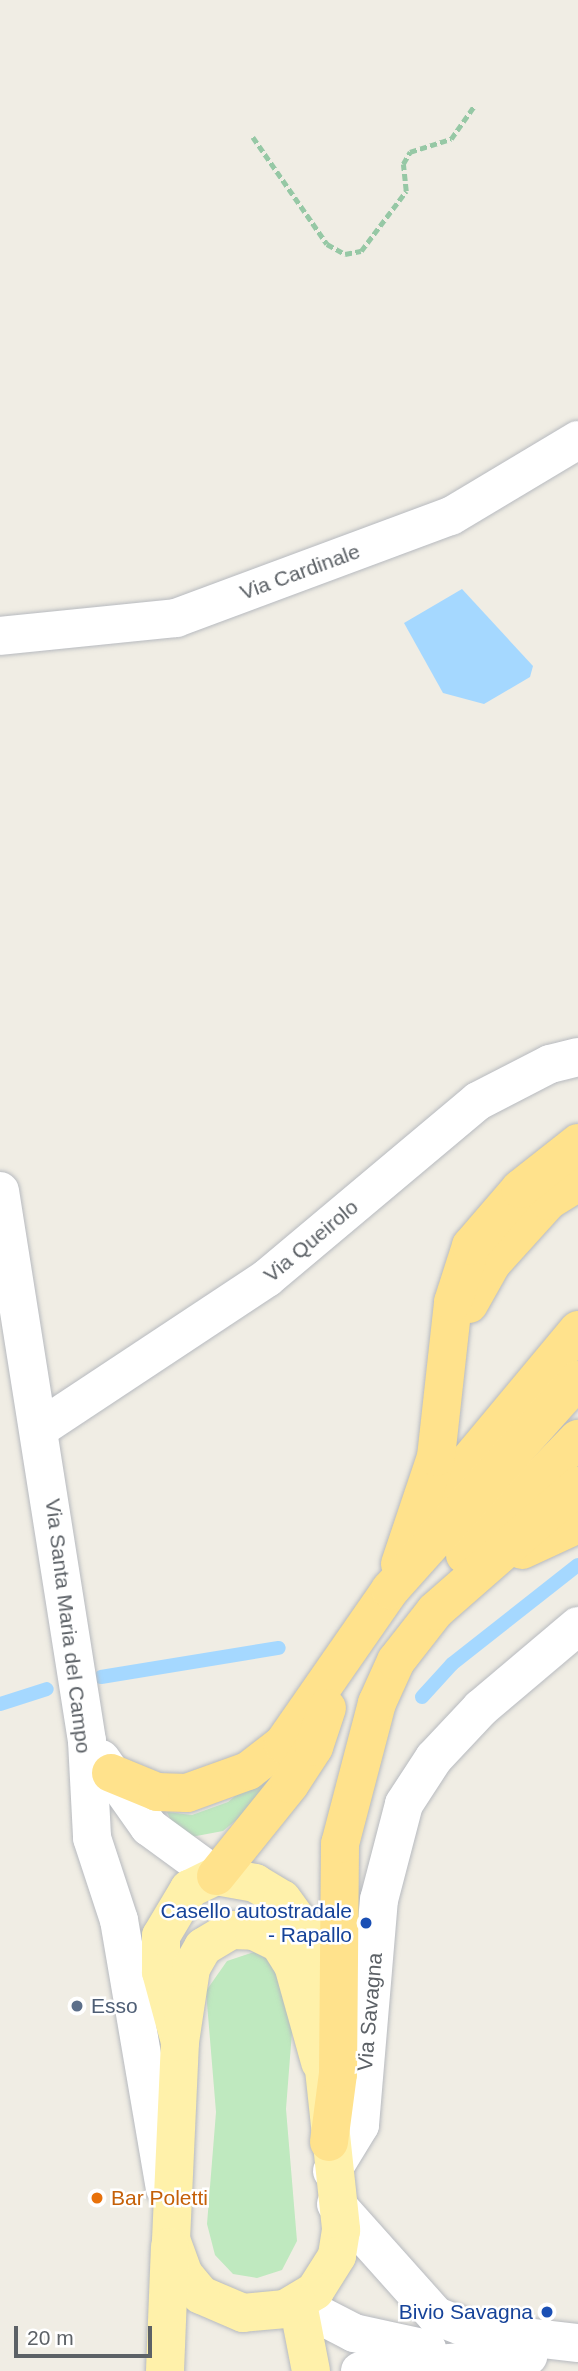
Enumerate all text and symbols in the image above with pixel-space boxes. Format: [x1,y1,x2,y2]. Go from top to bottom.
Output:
street label: Via Cardinale [237,539,363,605]
street label: Via Queirolo [259,1194,363,1288]
street label: Via Santa Maria del Campo [40,1497,96,1755]
place label: Casello autostradale - Rapallo [161,1898,352,1948]
marker: Casello autostradale - Rapallo [358,1915,374,1931]
street label: Via Savagna [352,1952,388,2072]
place label: Esso [91,1993,138,2019]
marker: Esso [69,1998,85,2014]
place label: Bar Poletti [111,2185,208,2211]
marker: Bar Poletti [89,2190,105,2206]
place label: Bivio Savagna [399,2299,533,2325]
marker: Bivio Savagna [539,2304,555,2320]
scale bar [18,2312,156,2356]
text: 20 m [27,2326,74,2349]

